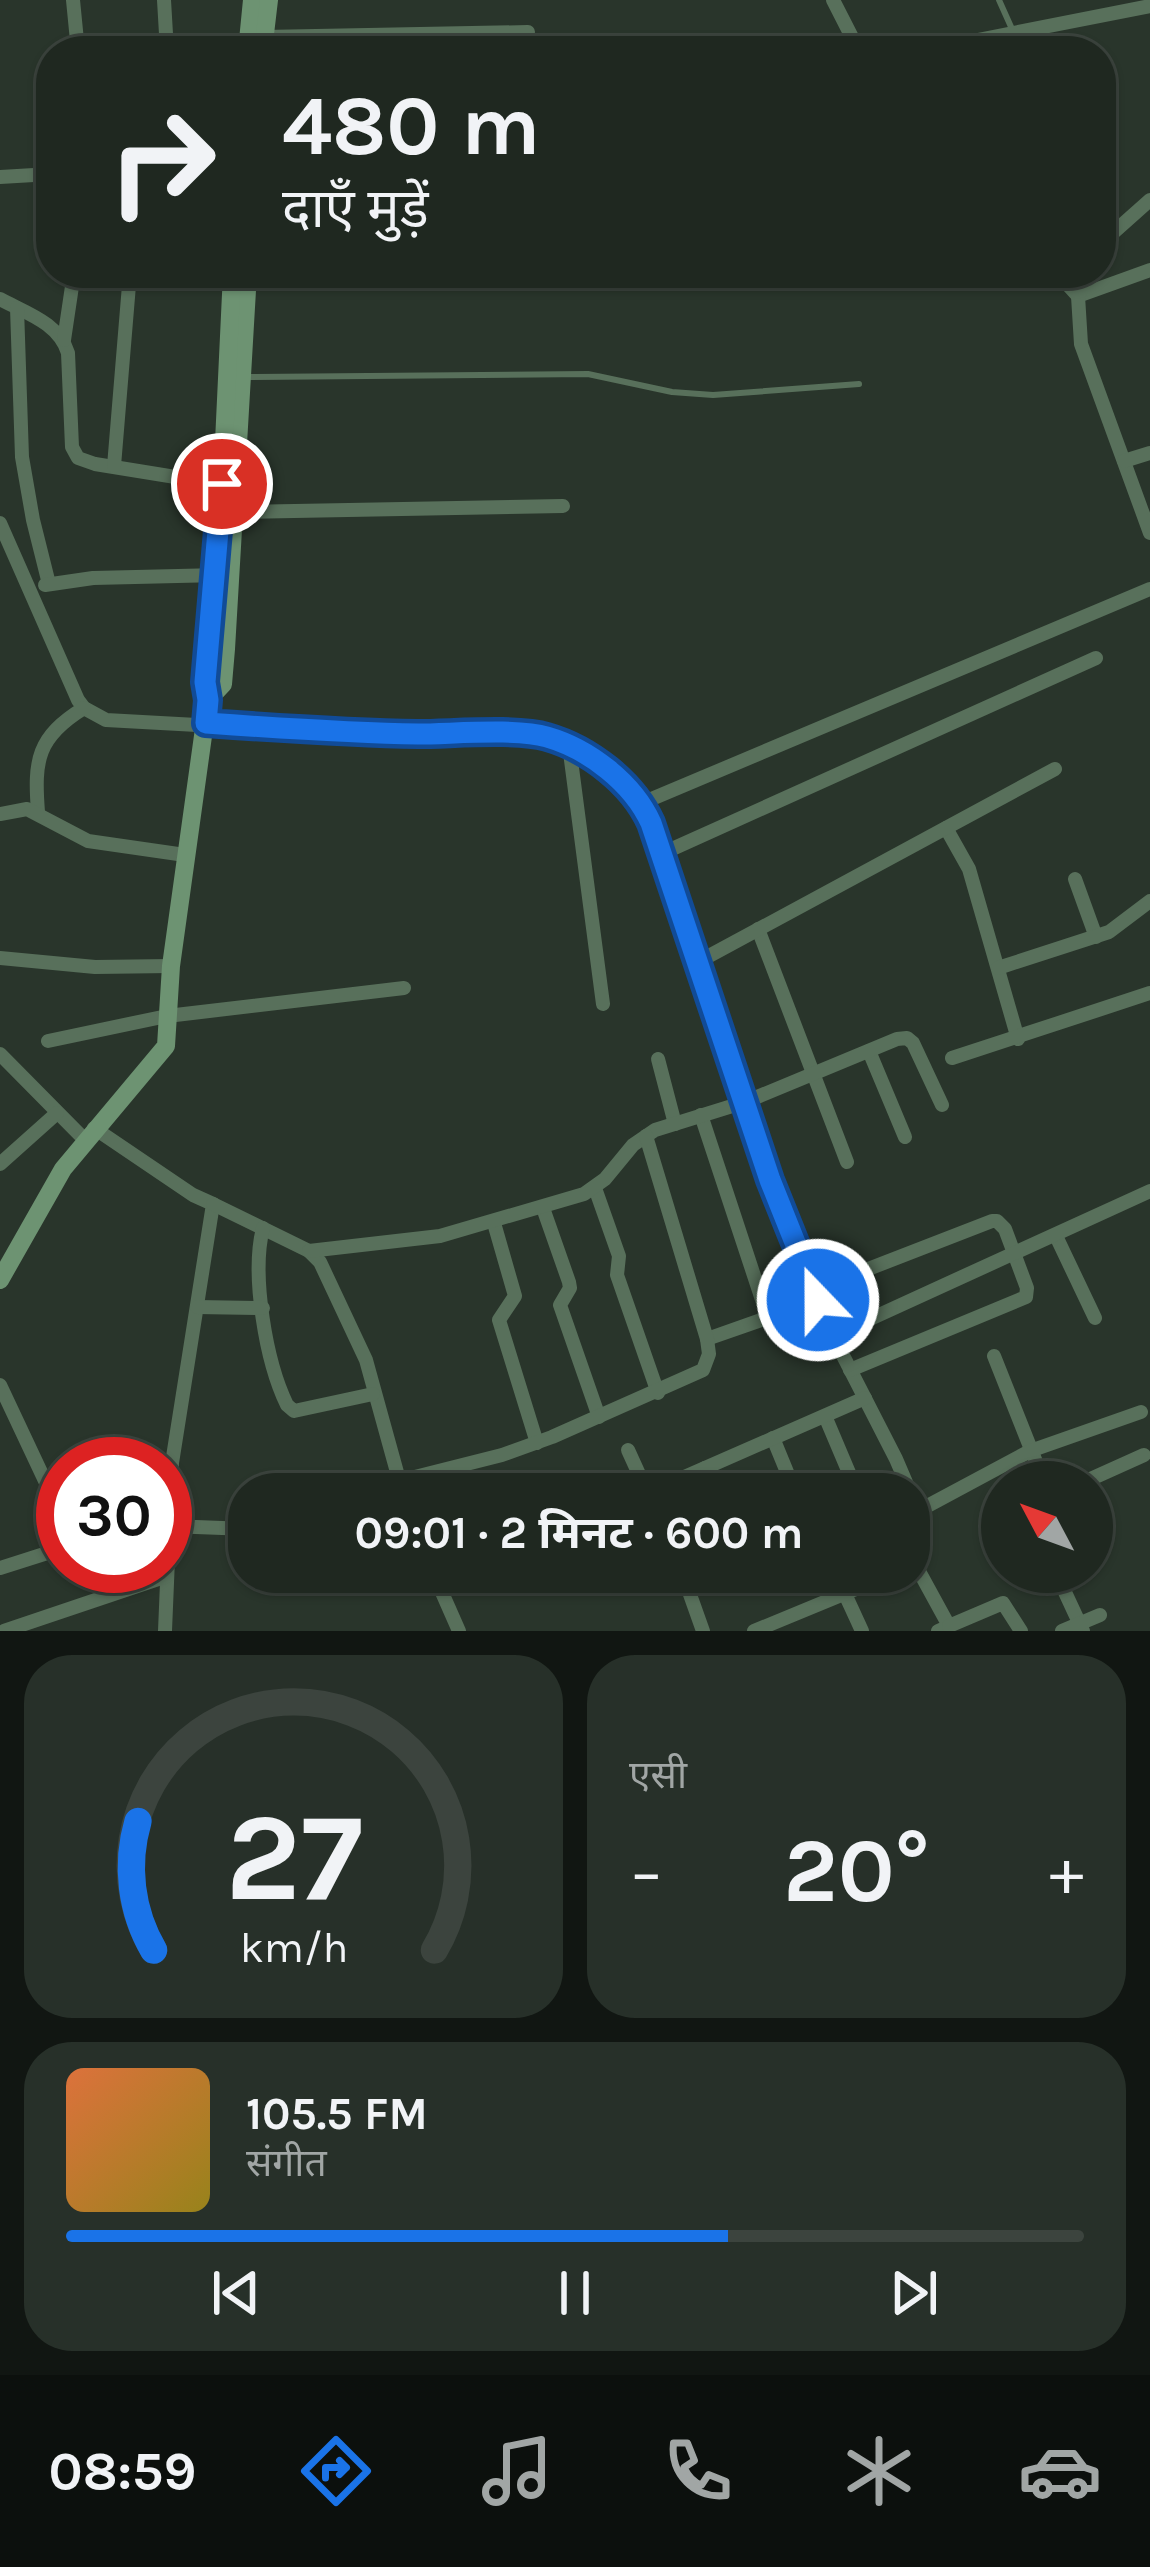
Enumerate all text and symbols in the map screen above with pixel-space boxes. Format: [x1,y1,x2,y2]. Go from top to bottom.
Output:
text: 480 m [282,77,540,175]
icon: right [84,84,240,240]
text: दाएँ मुड़ें [282,177,429,241]
pin [171,433,273,535]
icon: arrive [189,451,255,517]
position arrow [755,1237,881,1363]
speed limit sign: 30 [36,1437,192,1593]
north arrow [981,1461,1113,1593]
map controls [981,1461,1113,1593]
text: 09:01 · 2 मिनट · 600 m [355,1507,803,1559]
text: एसी [629,1752,687,1798]
text: 27 [225,1785,362,1930]
text: 20° [783,1818,930,1924]
text: − [629,1833,664,1911]
text: + [1049,1833,1084,1911]
text: km/h [239,1922,348,1972]
text: 105.5 FM [246,2088,428,2140]
text: संगीत [246,2140,327,2186]
icon: previous [203,2260,269,2326]
icon: pause [542,2260,608,2326]
icon: next [881,2260,947,2326]
icon: directions [294,2429,378,2513]
icon: music [475,2429,559,2513]
icon: phone [656,2429,740,2513]
icon: climate [837,2429,921,2513]
icon: car [1018,2429,1102,2513]
text: 08:59 [49,2439,197,2503]

